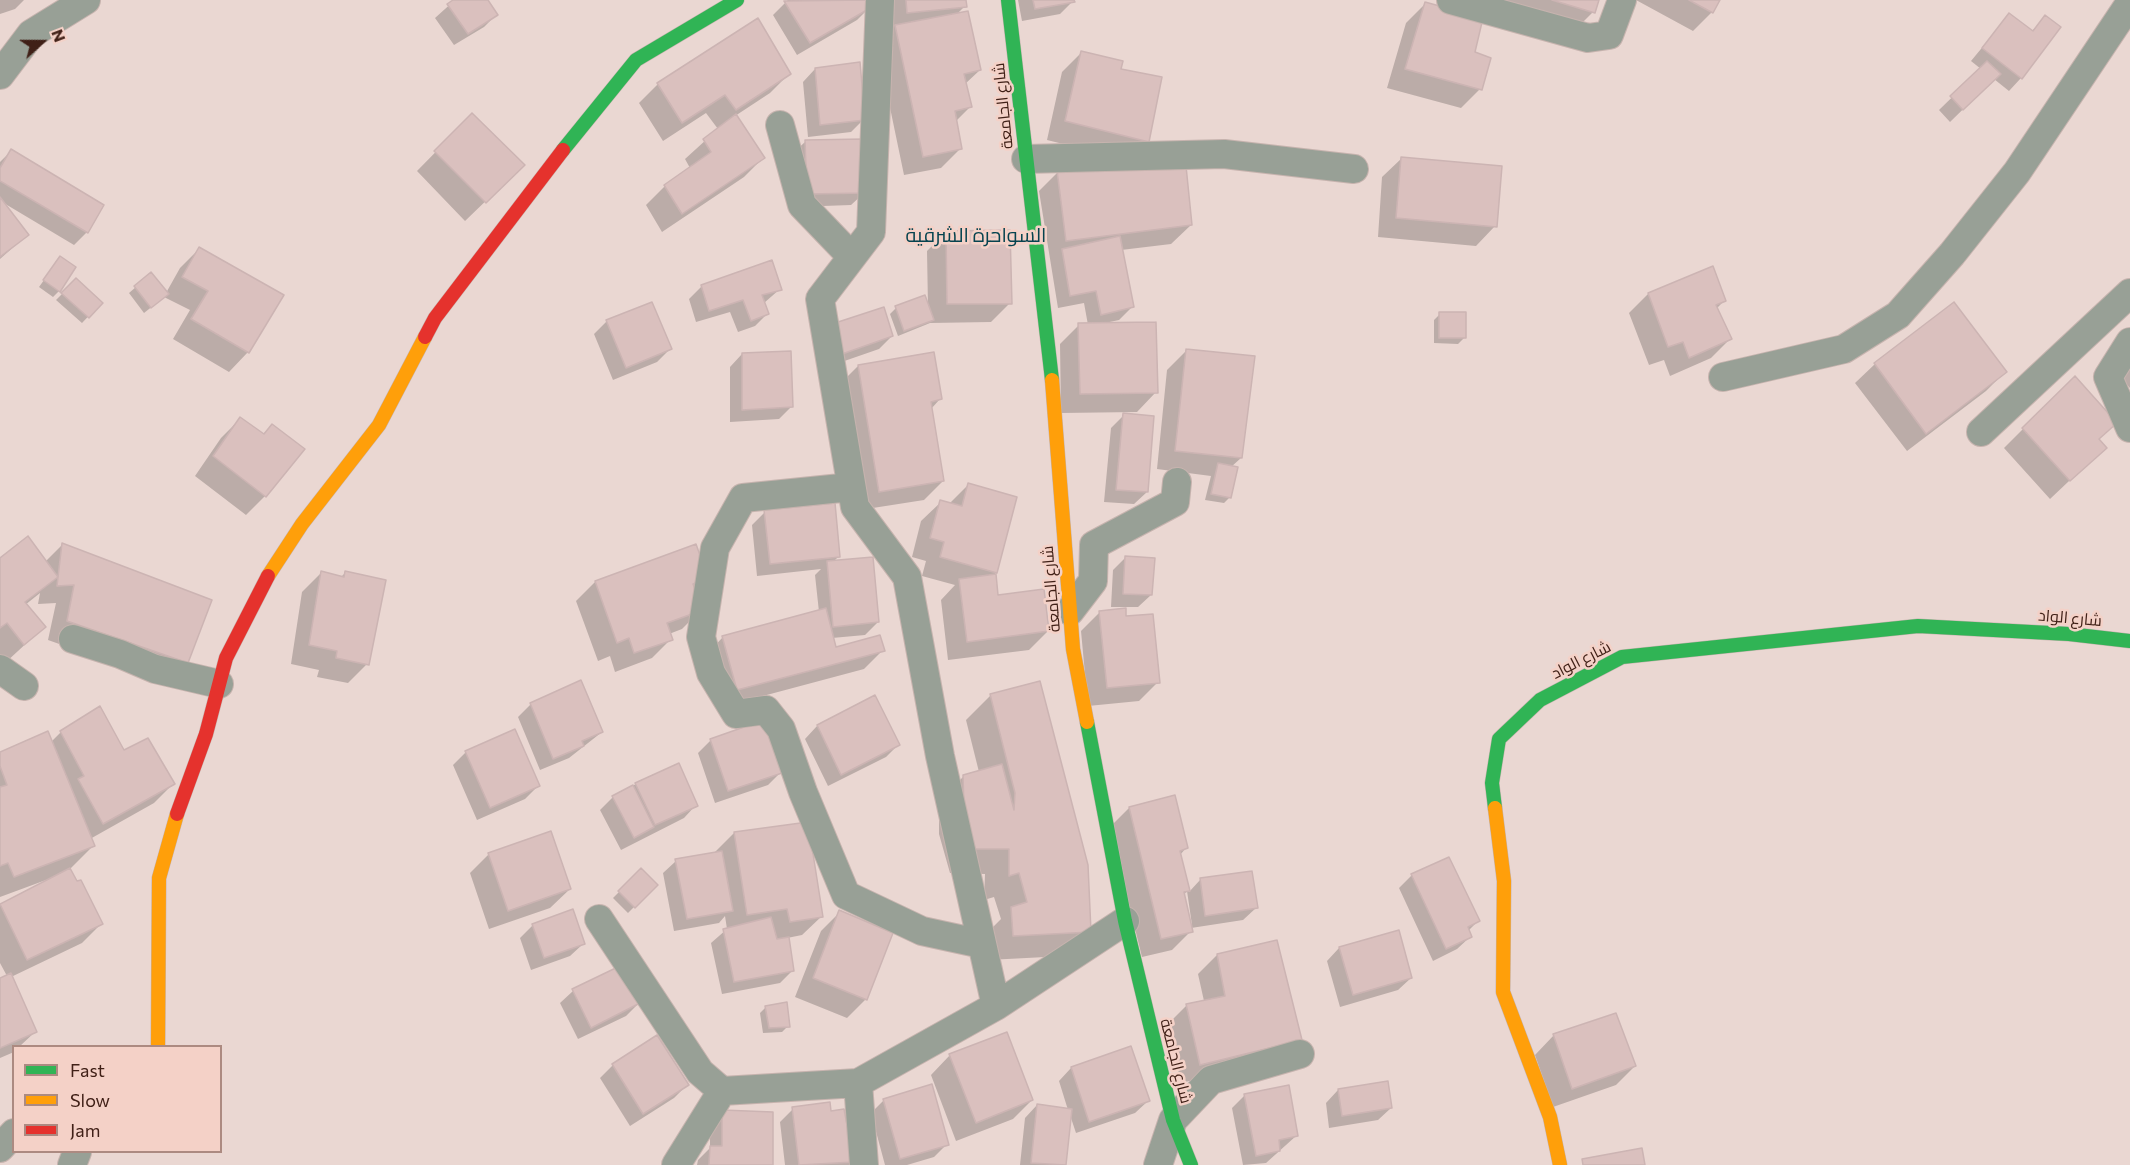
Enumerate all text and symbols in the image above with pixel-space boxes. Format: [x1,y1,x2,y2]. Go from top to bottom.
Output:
north arrow [12,12,72,72]
text: N [48,26,70,44]
street label: شارع الجامعة [989,62,1017,150]
district label: السواحرة الشرقية [906,223,1046,247]
street label: شارع الجامعة [1038,545,1064,633]
street label: شارع الواد [2037,606,2103,630]
street label: شارع الواد [1548,637,1614,683]
street label: شارع الجامعة [1156,1017,1196,1105]
legend [12,1045,222,1153]
text: Fast [70,1059,105,1081]
text: Slow [70,1089,110,1111]
text: Jam [70,1119,100,1141]

